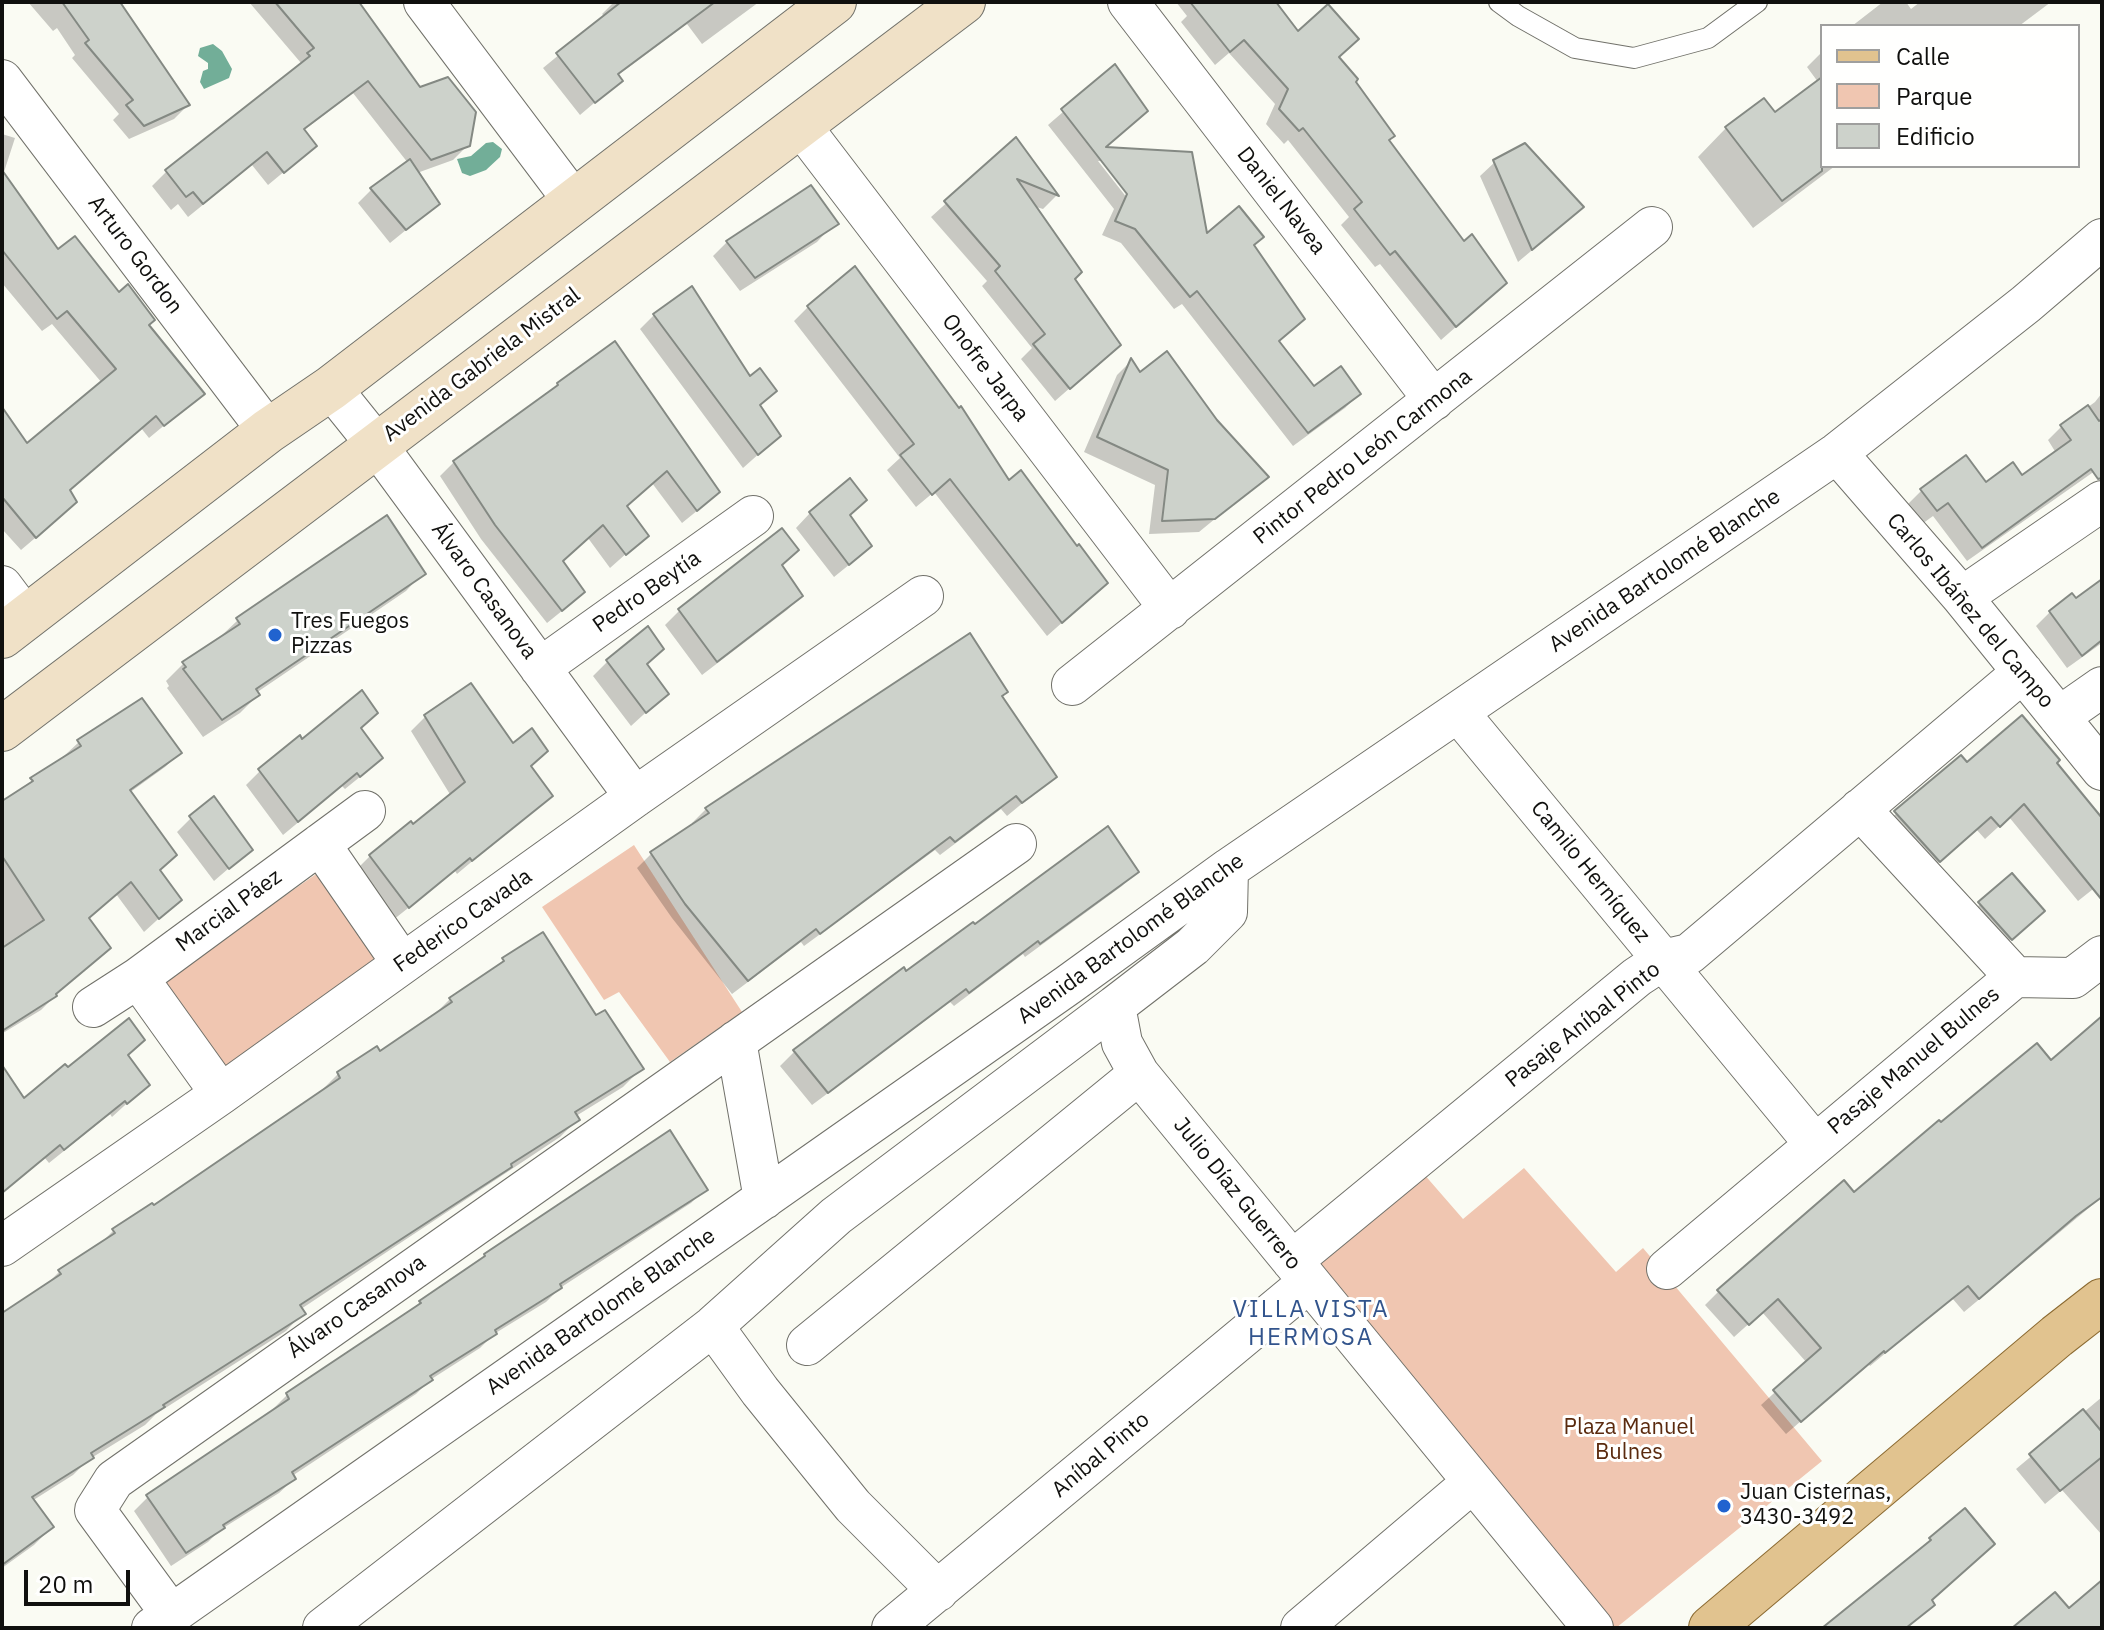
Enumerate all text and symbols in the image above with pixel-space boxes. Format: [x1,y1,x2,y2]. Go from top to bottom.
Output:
legend [1820,24,2080,168]
text: Calle [1896,40,1950,72]
text: Parque [1896,80,1973,112]
text: Edificio [1896,120,1975,152]
street label: Daniel Navea [1231,142,1331,260]
street label: Arturo Gordon [82,191,188,319]
street label: Avenida Gabriela Mistral [378,282,586,448]
street label: Onofre Jarpa [936,309,1034,427]
street label: Pintor Pedro León Carmona [1249,364,1477,550]
street label: Avenida Bartolomé Blanche [1544,484,1786,658]
street label: Carlos Ibáñez del Campo [1881,508,2059,714]
street label: Álvaro Casanova [426,517,542,665]
street label: Pedro Beytía [588,545,706,639]
place label: Tres Fuegos Pizzas [291,609,409,660]
marker: Tres Fuegos Pizzas [266,626,284,644]
street label: Camilo Herníquez [1525,796,1655,948]
street label: Avenida Bartolomé Blanche [1013,848,1249,1030]
street label: Federico Cavada [389,863,537,979]
street label: Marcial Páez [171,864,287,958]
street label: Pasaje Aníbal Pinto [1500,956,1666,1094]
street label: Pasaje Manuel Bulnes [1823,981,2005,1141]
street label: Julio Díaz Guerrero [1167,1112,1307,1276]
street label: Avenida Bartolomé Blanche [481,1223,721,1401]
street label: Álvaro Casanova [283,1250,431,1364]
district label: VILLA VISTA HERMOSA [1232,1296,1390,1352]
street label: Aníbal Pinto [1047,1407,1155,1503]
park label: Plaza Manuel Bulnes [1564,1415,1694,1466]
place label: Juan Cisternas, 3430-3492 [1740,1480,1891,1532]
marker: Juan Cisternas, 3430-3492 [1715,1497,1733,1515]
scale bar [28,1554,134,1604]
text: 20 m [38,1568,93,1600]

